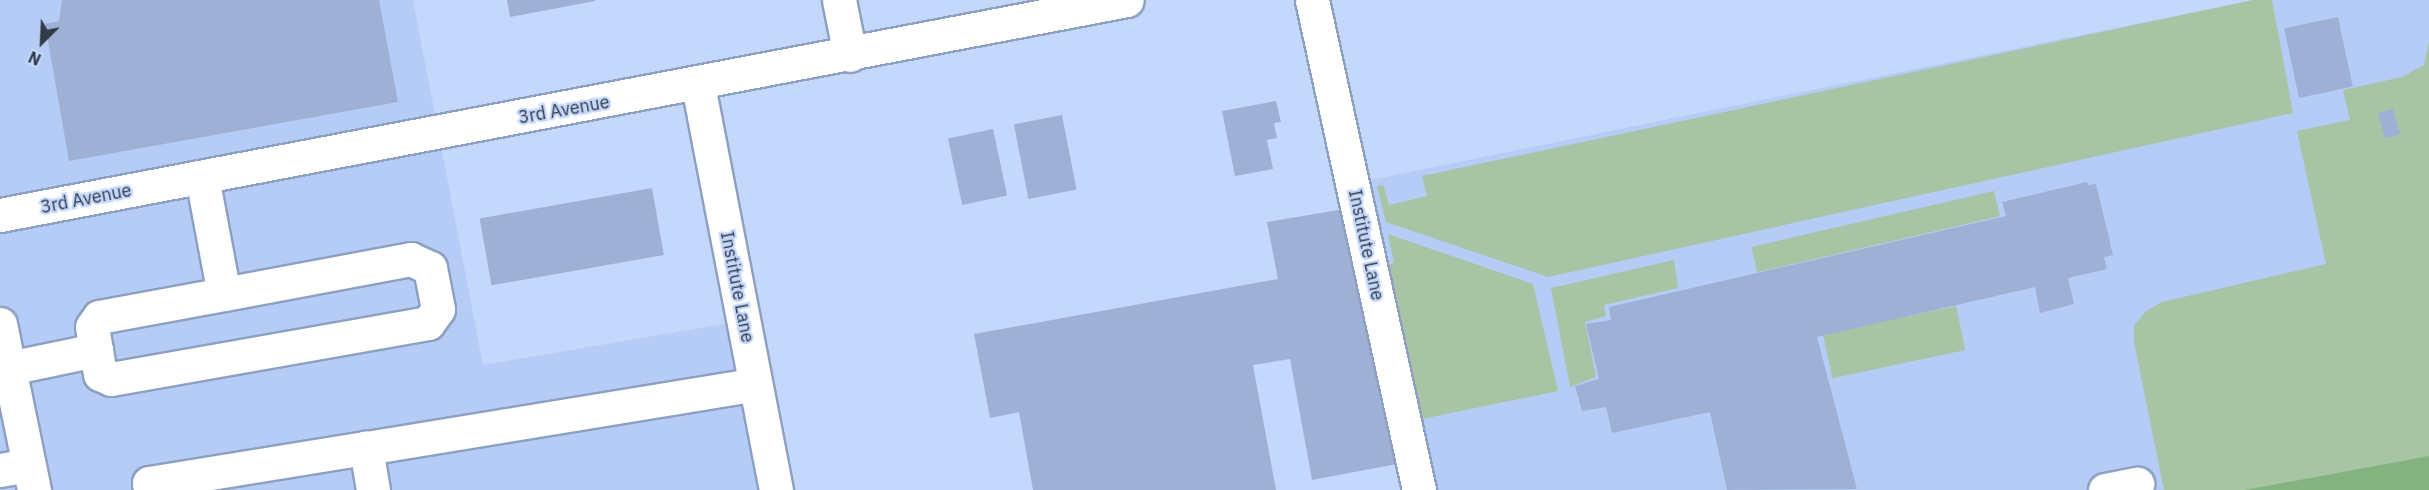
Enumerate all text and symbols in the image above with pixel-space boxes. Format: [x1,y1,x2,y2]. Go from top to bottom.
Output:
north arrow [12,12,72,72]
text: N [25,47,44,70]
street label: 3rd Avenue [517,91,611,129]
street label: 3rd Avenue [39,180,133,218]
street label: Institute Lane [1344,188,1388,302]
street label: Institute Lane [716,230,758,344]

